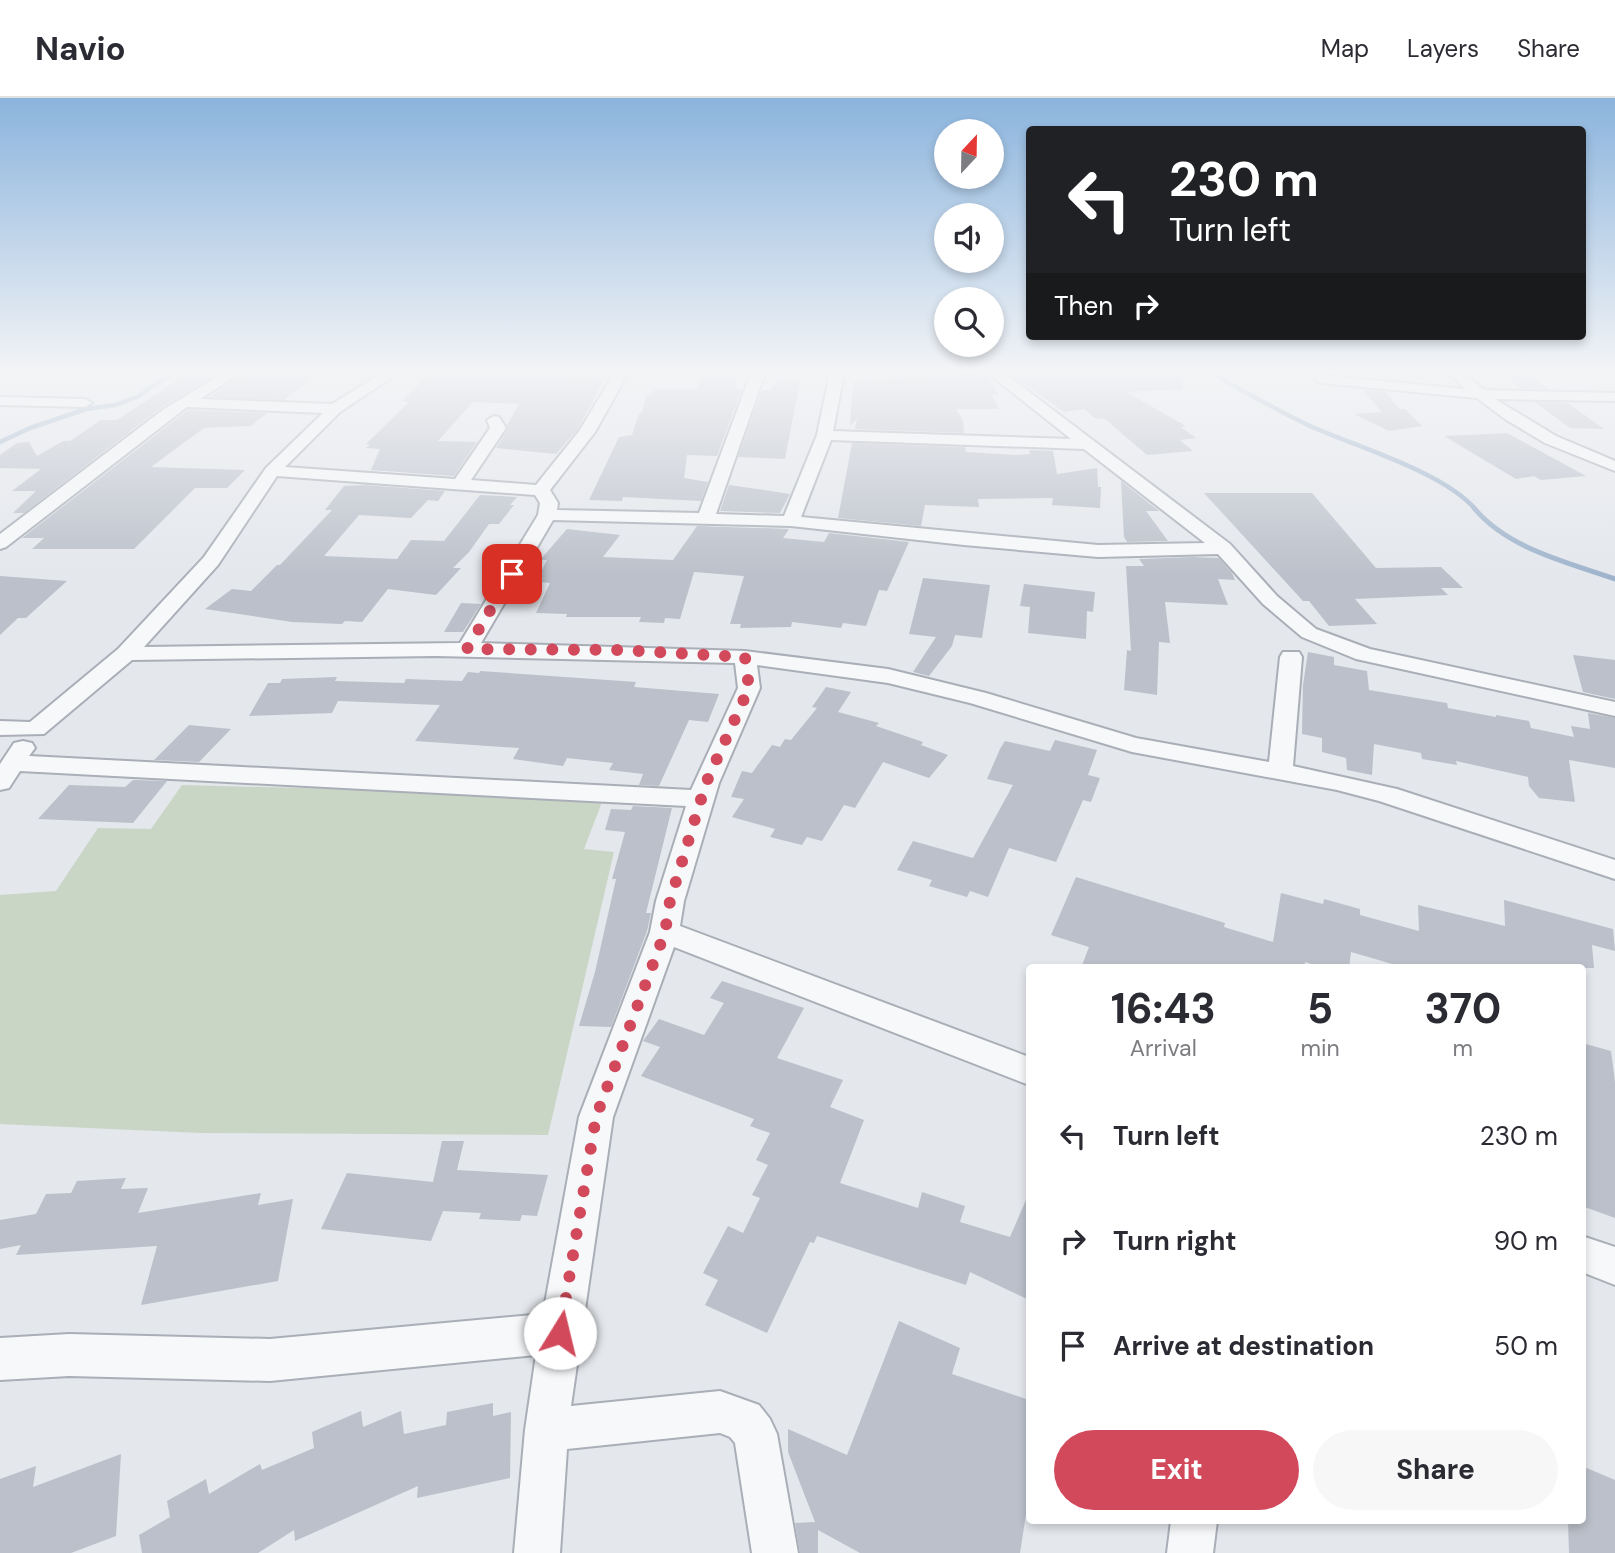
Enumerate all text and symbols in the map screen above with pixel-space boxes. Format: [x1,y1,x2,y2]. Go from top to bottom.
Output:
text: Navio [35,27,126,70]
text: Map [1321,33,1369,64]
text: Layers [1407,33,1479,64]
text: Share [1517,33,1580,64]
north arrow [934,119,1004,189]
map controls [934,119,1004,357]
text: 230 m [1169,147,1319,211]
icon: left [1054,154,1145,245]
button: sound [934,203,1004,273]
text: Turn left [1169,209,1291,251]
button: search [934,287,1004,357]
icon: right [1127,287,1165,325]
text: Then [1054,289,1113,323]
pin [482,544,542,604]
icon: arrive [493,555,531,593]
text: 16:43 [1111,981,1216,1036]
text: 5 [1307,981,1333,1036]
text: 370 [1424,981,1501,1036]
text: Arrival [1130,1033,1197,1063]
text: min [1301,1033,1340,1063]
text: m [1453,1033,1473,1063]
icon: left [1054,1117,1092,1155]
text: Turn left [1113,1119,1220,1153]
text: 230 m [1480,1119,1558,1153]
icon: right [1054,1222,1092,1260]
text: Turn right [1113,1224,1237,1258]
text: 90 m [1494,1224,1558,1258]
position arrow [523,1296,597,1370]
icon: arrive [1054,1327,1092,1365]
text: Arrive at destination [1113,1329,1374,1363]
text: 50 m [1494,1329,1558,1363]
button: Exit [1054,1430,1299,1510]
button: Share [1313,1430,1558,1510]

